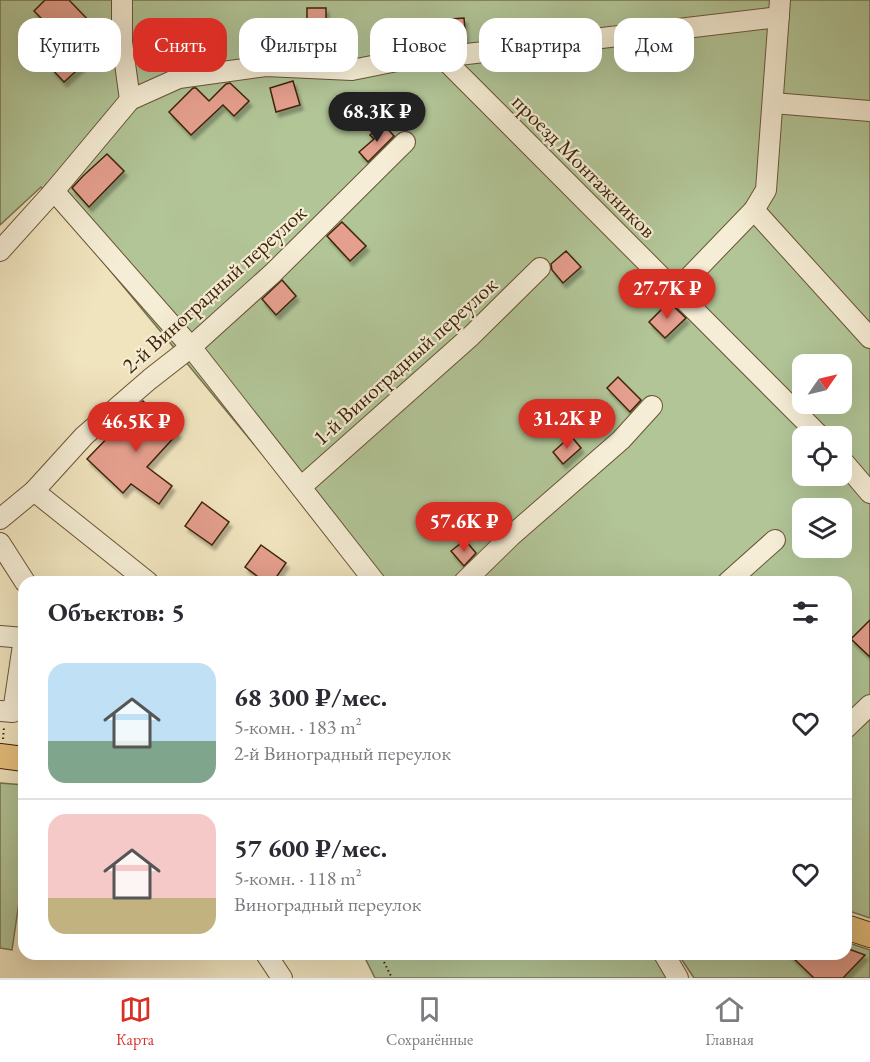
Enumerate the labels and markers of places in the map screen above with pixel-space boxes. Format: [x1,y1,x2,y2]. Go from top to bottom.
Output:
pin: 68.3K ₽ [322,92,432,143]
pin: 27.7K ₽ [612,269,722,320]
pin: 31.2K ₽ [512,399,622,450]
pin: 46.5K ₽ [81,402,191,453]
pin: 57.6K ₽ [409,502,519,553]

